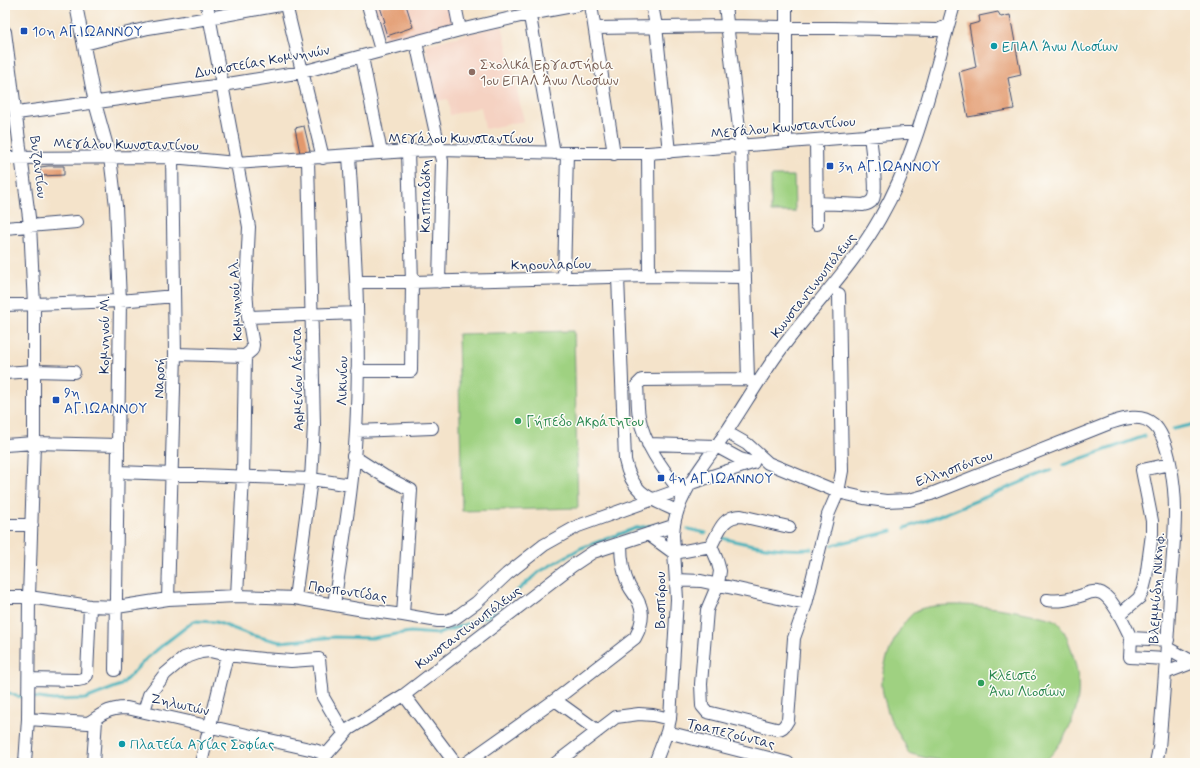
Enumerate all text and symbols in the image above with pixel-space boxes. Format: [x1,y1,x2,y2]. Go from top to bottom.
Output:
place label: 10η ΑΓ.ΙΩΑΝΝΟΥ [32,23,143,41]
marker: 10η ΑΓ.ΙΩΑΝΝΟΥ [19,26,29,36]
place label: ΕΠΑΛ Άνω Λιοσίων [1002,38,1118,56]
street label: Δυναστείας Κομνηνών [193,41,331,83]
marker: ΕΠΑΛ Άνω Λιοσίων [989,41,999,51]
place label: Σχολικά Εργαστήρια 1ου ΕΠΑΛ Άνω Λιοσίων [480,56,619,90]
marker: Σχολικά Εργαστήρια 1ου ΕΠΑΛ Άνω Λιοσίων [467,67,477,77]
street label: Μεγάλου Κωνσταντίνου [710,113,856,143]
street label: Μεγάλου Κωνσταντίνου [388,130,534,148]
street label: Βυζαντίου [25,135,51,199]
street label: Μεγάλου Κωνσταντίνου [53,135,199,155]
place label: 3η ΑΓ.ΙΩΑΝΝΟΥ [838,158,941,176]
street label: Καππαδόκη [417,159,435,233]
marker: 3η ΑΓ.ΙΩΑΝΝΟΥ [825,161,835,171]
street label: Κωνσταντινουπόλεως [767,230,860,342]
street label: Κηρουλαρίου [511,255,591,275]
street label: Κομνηνού Αλ. [225,258,247,342]
street label: Κομνηνού Μ. [96,296,114,374]
street label: Αρμενίου Λέοντα [287,326,308,432]
street label: Λικινίου [334,356,352,406]
street label: Ναρσή [150,357,170,399]
place label: 9η ΑΓ.ΙΩΑΝΝΟΥ [64,384,147,418]
marker: 9η ΑΓ.ΙΩΑΝΝΟΥ [51,395,61,405]
place label: Γήπεδο Ακράτητου [526,413,644,431]
marker: Γήπεδο Ακράτητου [513,416,523,426]
street label: Ελλησπόντου [913,447,995,491]
place label: 4η ΑΓ.ΙΩΑΝΝΟΥ [669,470,774,488]
marker: 4η ΑΓ.ΙΩΑΝΝΟΥ [656,473,666,483]
street label: Βλεμμύδη Νικηφ. [1145,532,1169,644]
street label: Βοσπόρου [652,572,670,628]
street label: Προποντίδας [307,577,388,607]
street label: Κωνσταντινουπόλεως [412,582,525,674]
place label: Κλειστό Άνω Λιοσίων [989,667,1065,701]
marker: Κλειστό Άνω Λιοσίων [976,678,986,688]
street label: Ζηλωτών [149,689,211,720]
street label: Τραπεζούντας [685,714,777,754]
place label: Πλατεία Αγίας Σοφίας [130,736,274,754]
marker: Πλατεία Αγίας Σοφίας [117,739,127,749]

